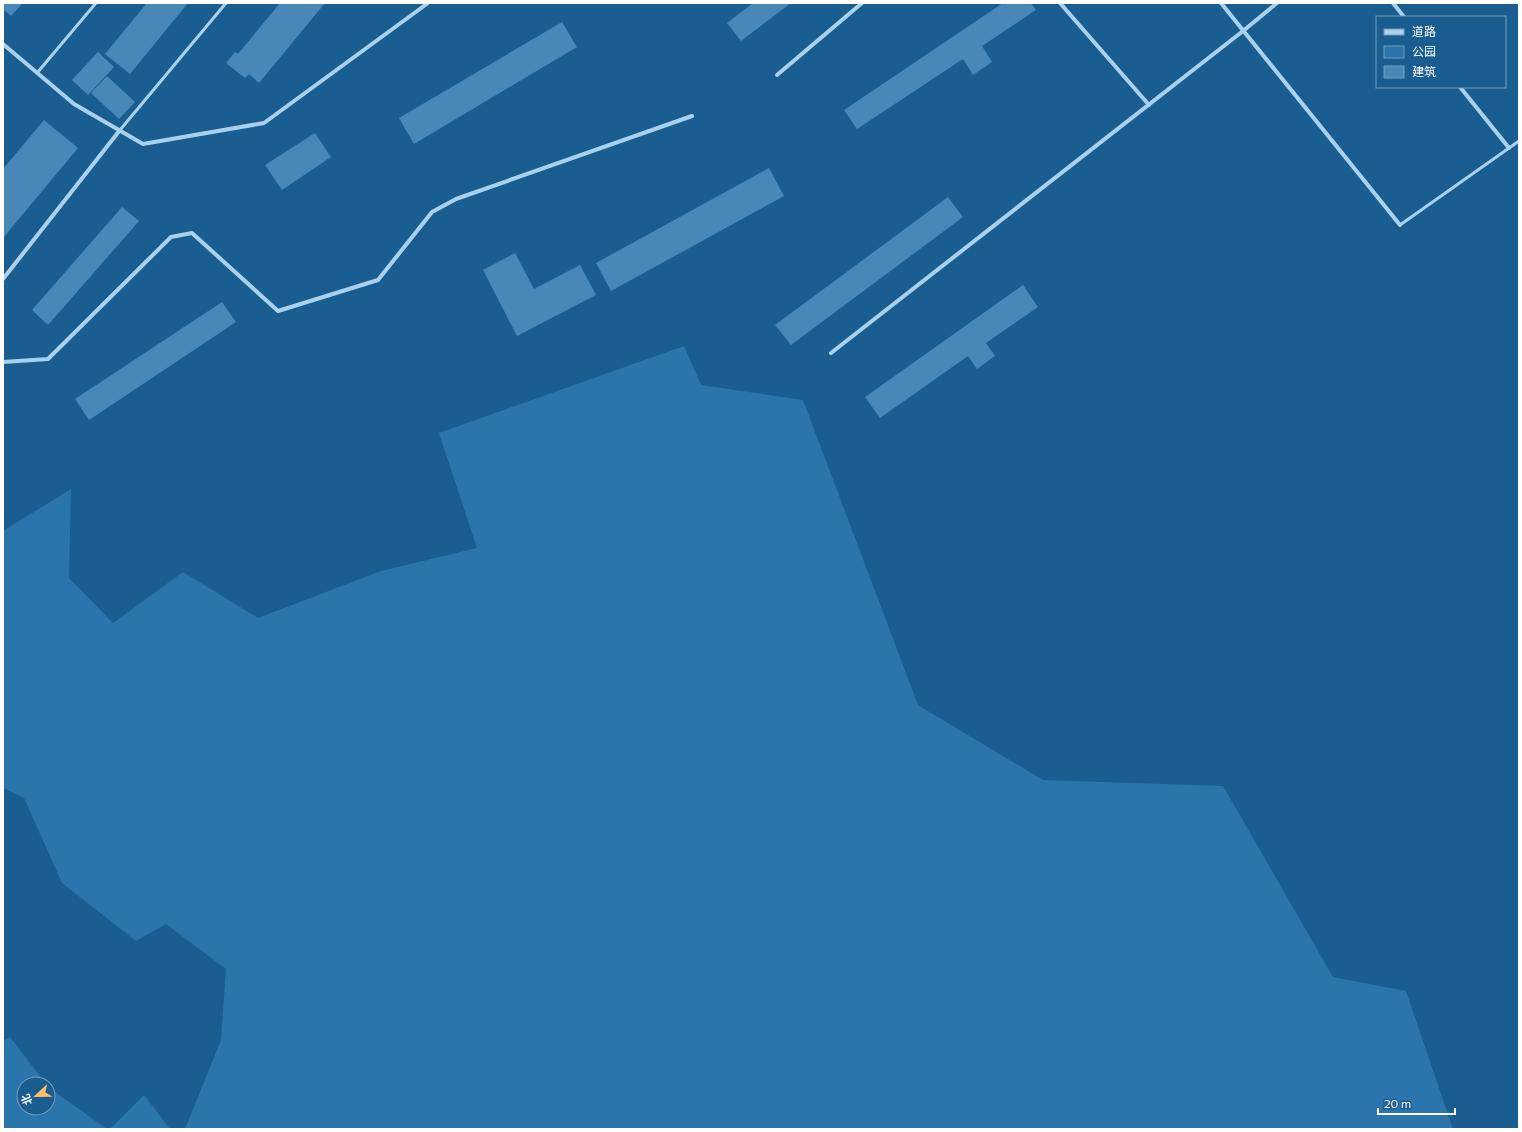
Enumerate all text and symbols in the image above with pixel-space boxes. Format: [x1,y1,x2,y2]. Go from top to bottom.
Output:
legend [1376,16,1506,88]
text: 道路 [1412,24,1436,38]
text: 公园 [1412,44,1436,58]
text: 建筑 [1412,64,1436,78]
north arrow [16,1076,56,1116]
scale bar [1378,1090,1455,1116]
text: 北 [18,1092,34,1107]
text: 20 m [1384,1096,1411,1110]

